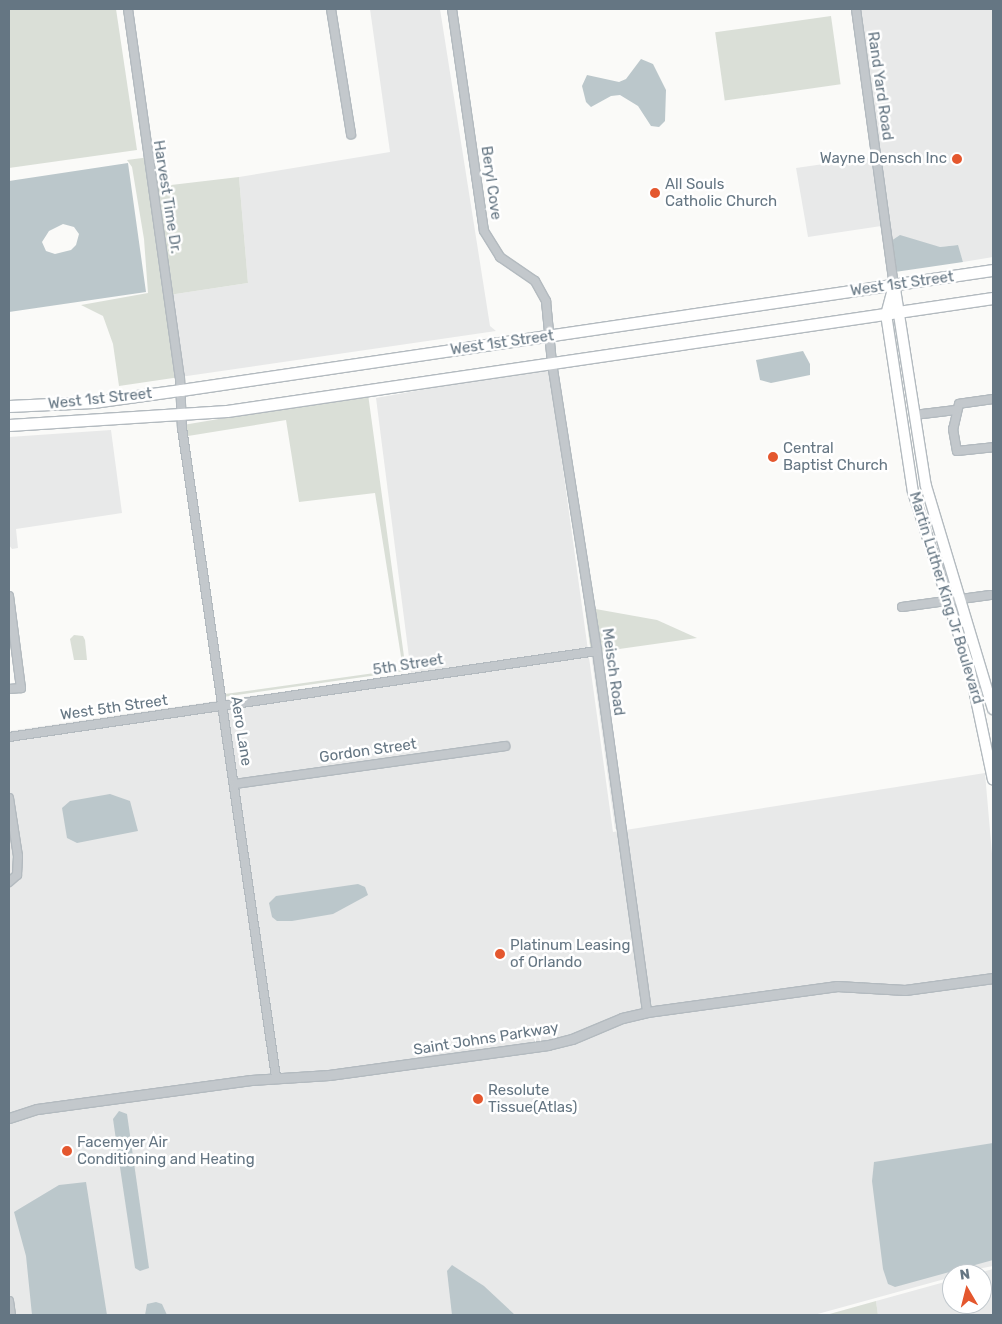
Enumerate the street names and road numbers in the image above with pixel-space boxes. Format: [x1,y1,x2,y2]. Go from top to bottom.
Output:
street label: Rand Yard Road [863,30,897,142]
street label: Harvest Time Dr. [149,139,185,255]
street label: Beryl Cove [477,145,505,221]
street label: West 1st Street [849,268,955,300]
street label: West 1st Street [449,327,555,359]
street label: West 1st Street [47,385,153,413]
street label: Martin Luther King Jr Boulevard [905,489,987,707]
street label: Meisch Road [598,627,628,717]
street label: 5th Street [372,651,444,679]
street label: West 5th Street [59,692,169,724]
street label: Aero Lane [227,695,255,767]
street label: Gordon Street [318,735,418,767]
street label: Saint Johns Parkway [412,1019,560,1059]

